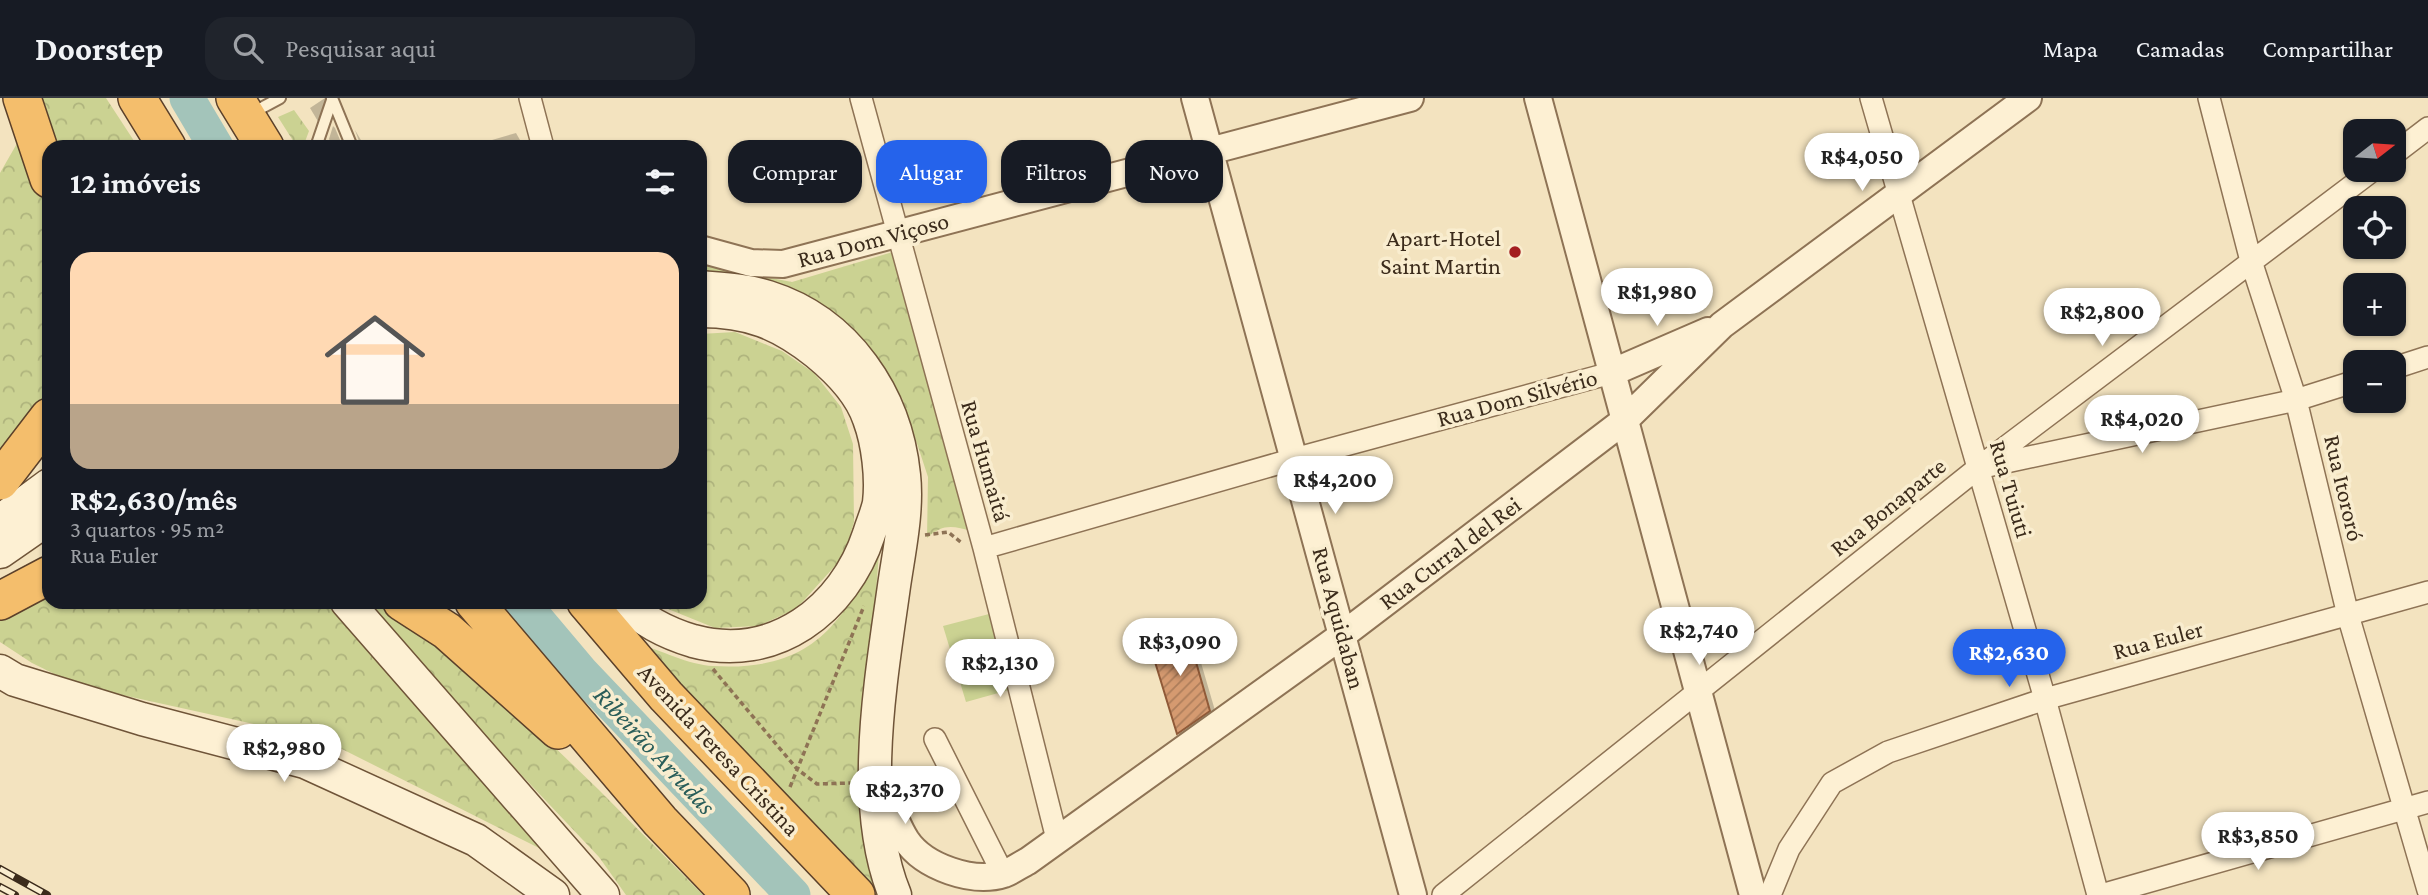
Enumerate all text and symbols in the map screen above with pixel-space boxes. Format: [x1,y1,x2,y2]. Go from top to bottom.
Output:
search box [205,17,695,80]
icon: search [229,29,267,67]
text: Doorstep [35,30,163,67]
text: Pesquisar aqui [285,34,436,63]
text: Mapa [2043,35,2098,62]
text: Camadas [2136,35,2224,62]
text: Compartilhar [2262,35,2393,62]
north arrow [2343,119,2406,182]
map controls [2343,119,2406,413]
pin: R$4,050 [1797,134,1927,193]
chip: Comprar [728,140,862,203]
chip: Alugar [876,140,987,203]
chip: Filtros [1001,140,1111,203]
chip: Novo [1125,140,1223,203]
text: R$4,050 [1820,143,1904,169]
icon: filters [641,163,679,201]
text: 12 imóveis [70,166,201,199]
button: locate [2343,196,2406,259]
street label: Rua Dom Viçoso [794,206,952,273]
place label: Apart-Hotel Saint Martin [1380,224,1501,279]
marker: Apart-Hotel Saint Martin [1507,244,1523,260]
pin: R$1,980 [1592,268,1722,328]
button: + [2343,273,2406,336]
text: R$1,980 [1617,278,1697,304]
pin: R$2,800 [2037,288,2167,348]
icon: home [312,297,438,423]
text: R$2,800 [2060,298,2144,324]
button: − [2343,350,2406,413]
street label: Rua Dom Silvério [1434,363,1600,432]
pin: R$4,020 [2077,396,2207,455]
street label: Rua Humaitá [956,397,1017,525]
text: R$4,020 [2100,405,2184,431]
street label: Rua Itororó [2319,432,2370,544]
street label: Rua Tuiuti [1985,437,2038,541]
street label: Rua Bonaparte [1824,452,1951,561]
pin: R$4,200 [1270,456,1400,516]
text: R$4,200 [1293,466,1377,492]
text: R$2,630/mês [70,483,237,516]
street label: Rua Curral del Rei [1374,491,1526,615]
text: 3 quartos · 95 m² [70,516,224,542]
text: Rua Euler [70,542,158,568]
street label: Rua Aquidaban [1308,544,1371,692]
pin: R$2,740 [1634,608,1764,667]
street label: Rua Euler [2110,614,2206,665]
text: R$2,740 [1659,617,1739,643]
pin: R$3,090 [1115,618,1245,678]
text: R$3,090 [1138,628,1222,654]
pin: R$2,630 [1944,630,2074,689]
text: R$2,630 [1969,639,2049,665]
pin: R$2,130 [935,640,1065,699]
text: R$2,130 [961,649,1039,675]
street label: Avenida Teresa Cristina [633,658,806,841]
water label: Ribeirão Arrudas [588,680,721,820]
pin: R$2,980 [219,724,349,784]
text: R$2,980 [242,734,326,760]
pin: R$2,370 [840,766,970,826]
text: R$2,370 [865,776,945,802]
pin: R$3,850 [2193,812,2323,872]
text: R$3,850 [2217,822,2299,848]

